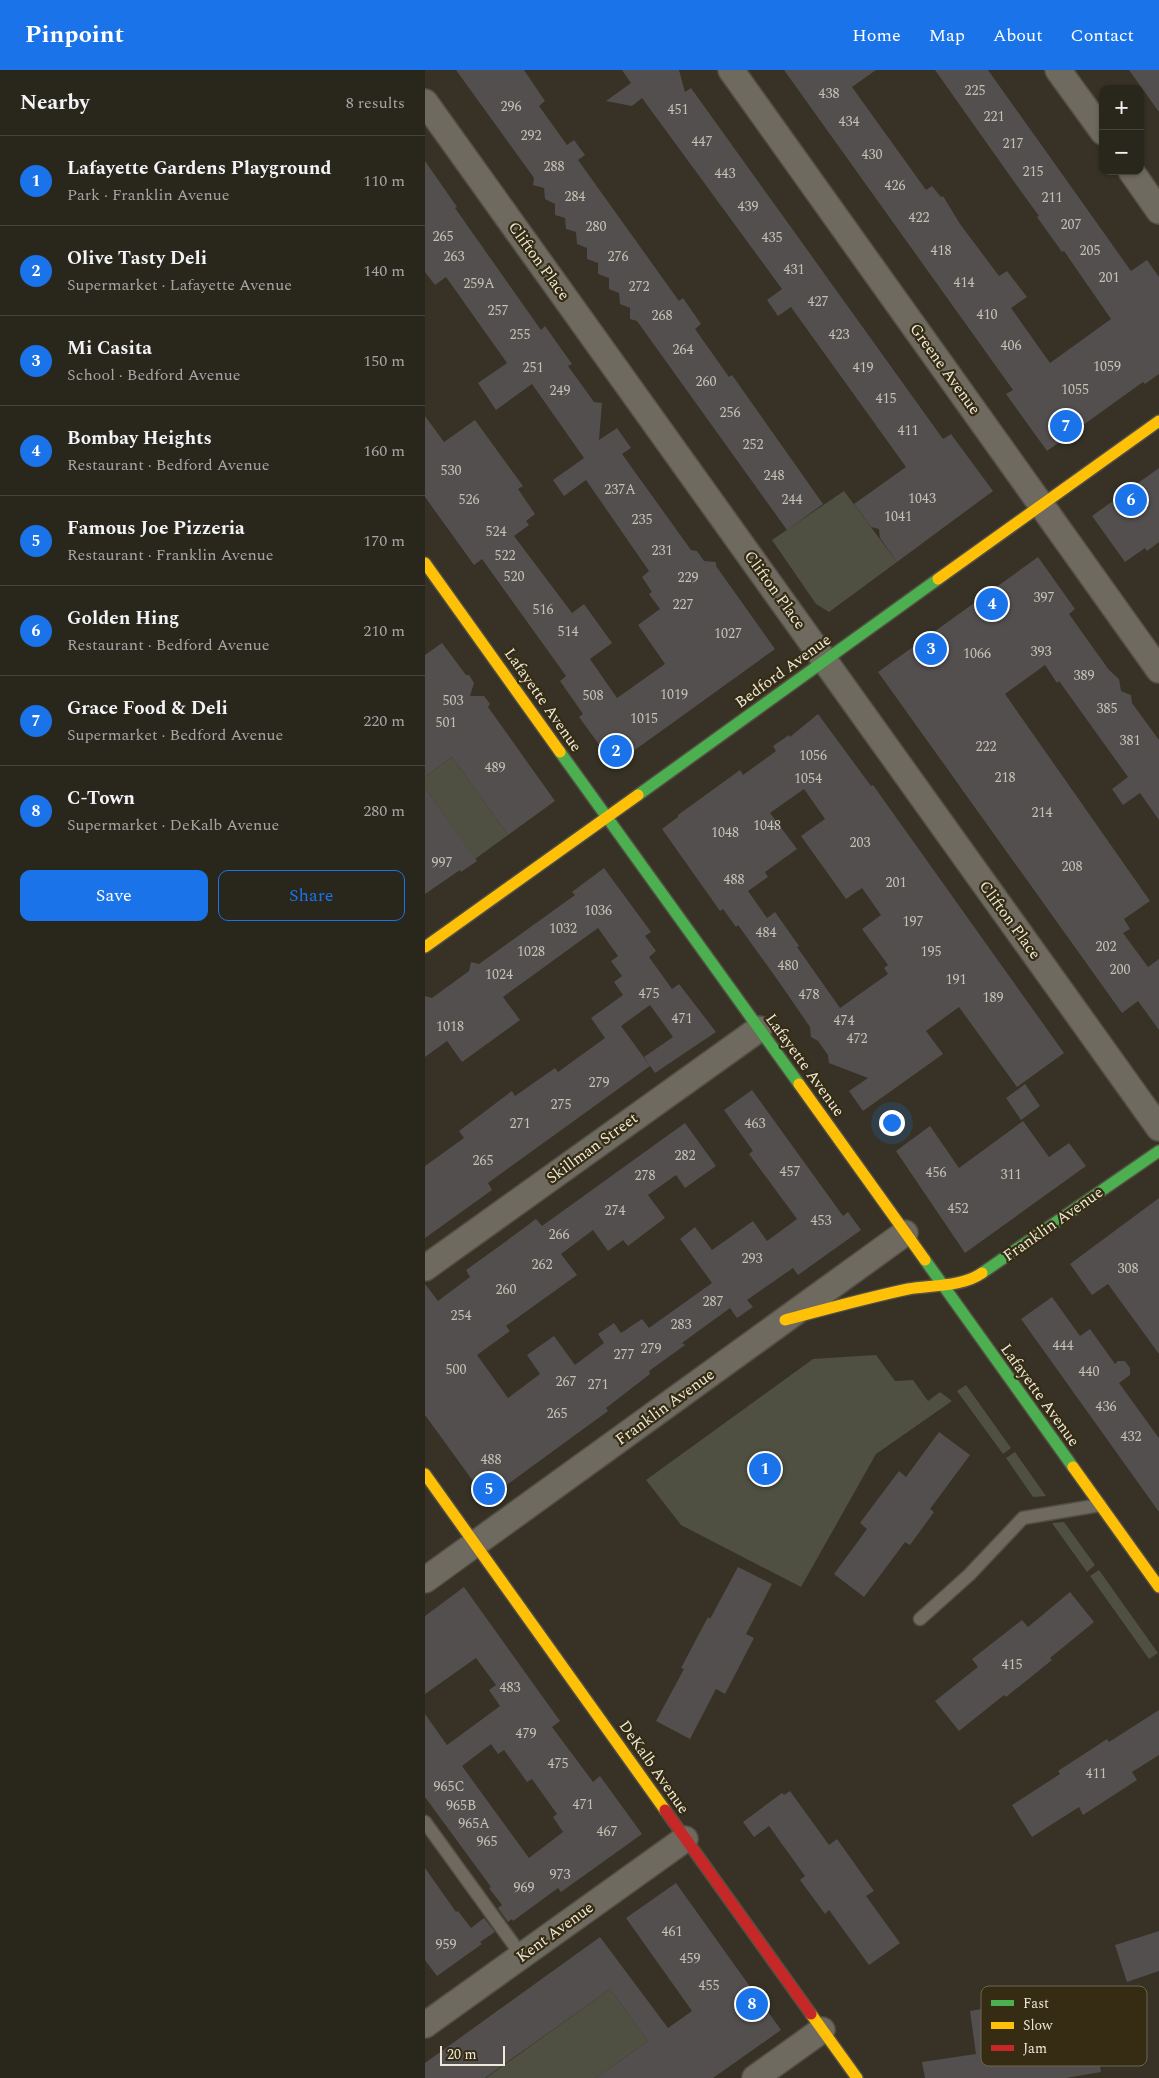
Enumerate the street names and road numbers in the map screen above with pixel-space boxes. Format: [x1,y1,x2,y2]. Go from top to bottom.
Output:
street label: Clifton Place [502,217,576,305]
street label: Greene Avenue [904,318,986,420]
street label: Clifton Place [738,546,812,634]
street label: Bedford Avenue [730,628,836,714]
street label: Lafayette Avenue [498,643,588,757]
street label: Clifton Place [973,876,1047,964]
street label: Lafayette Avenue [759,1008,851,1122]
street label: Skillman Street [541,1106,643,1190]
street label: Franklin Avenue [998,1180,1108,1268]
street label: Lafayette Avenue [994,1338,1086,1452]
street label: Franklin Avenue [610,1363,720,1451]
street label: DeKalb Avenue [613,1715,695,1819]
street label: Kent Avenue [511,1896,599,1968]

